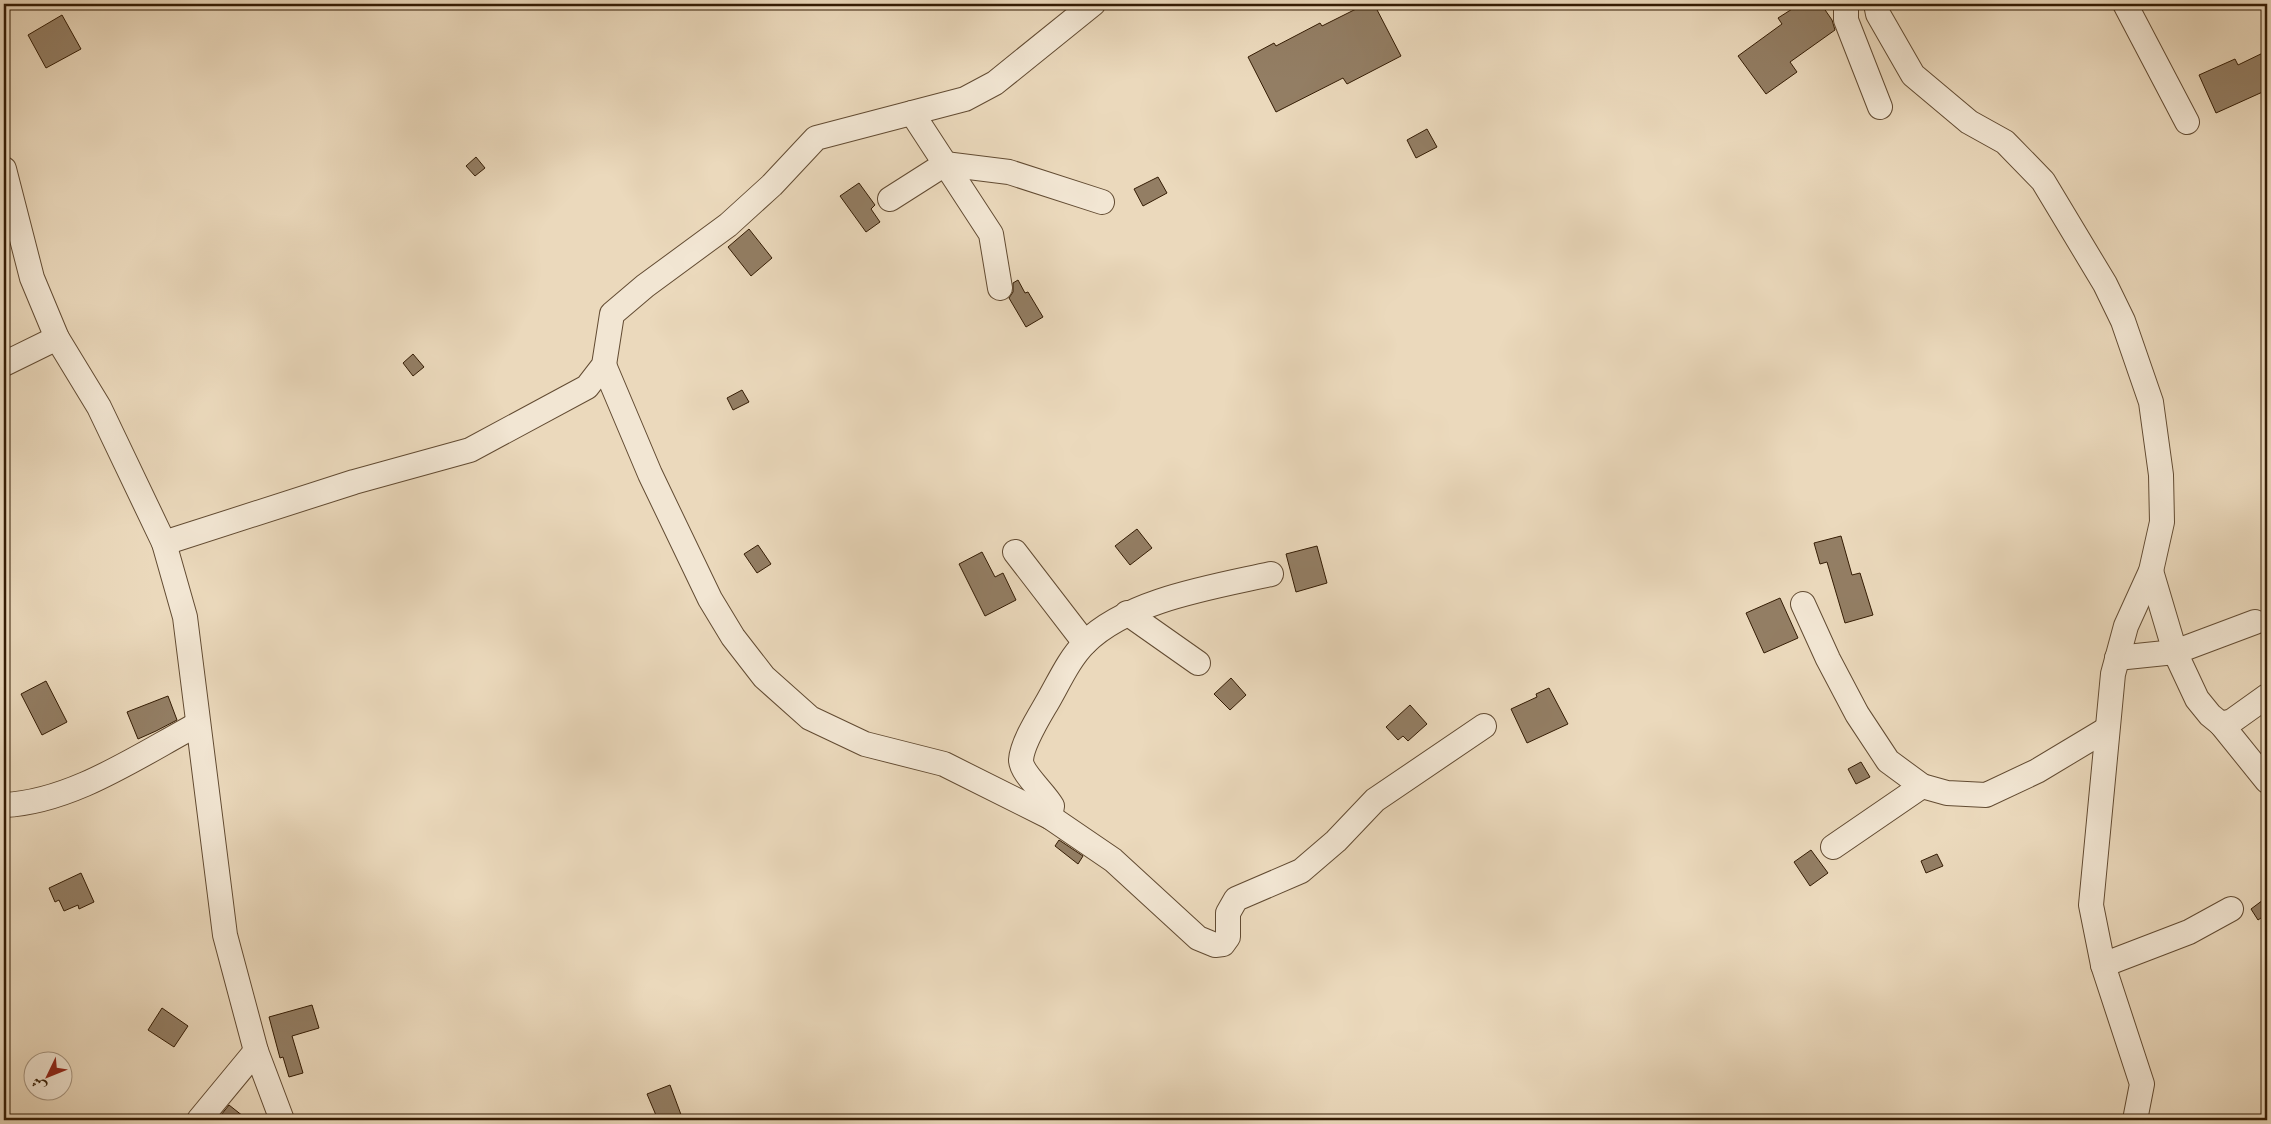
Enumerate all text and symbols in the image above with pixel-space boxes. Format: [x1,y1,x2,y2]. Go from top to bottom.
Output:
north arrow [22,1052,72,1102]
text: ش [27,1073,51,1096]

